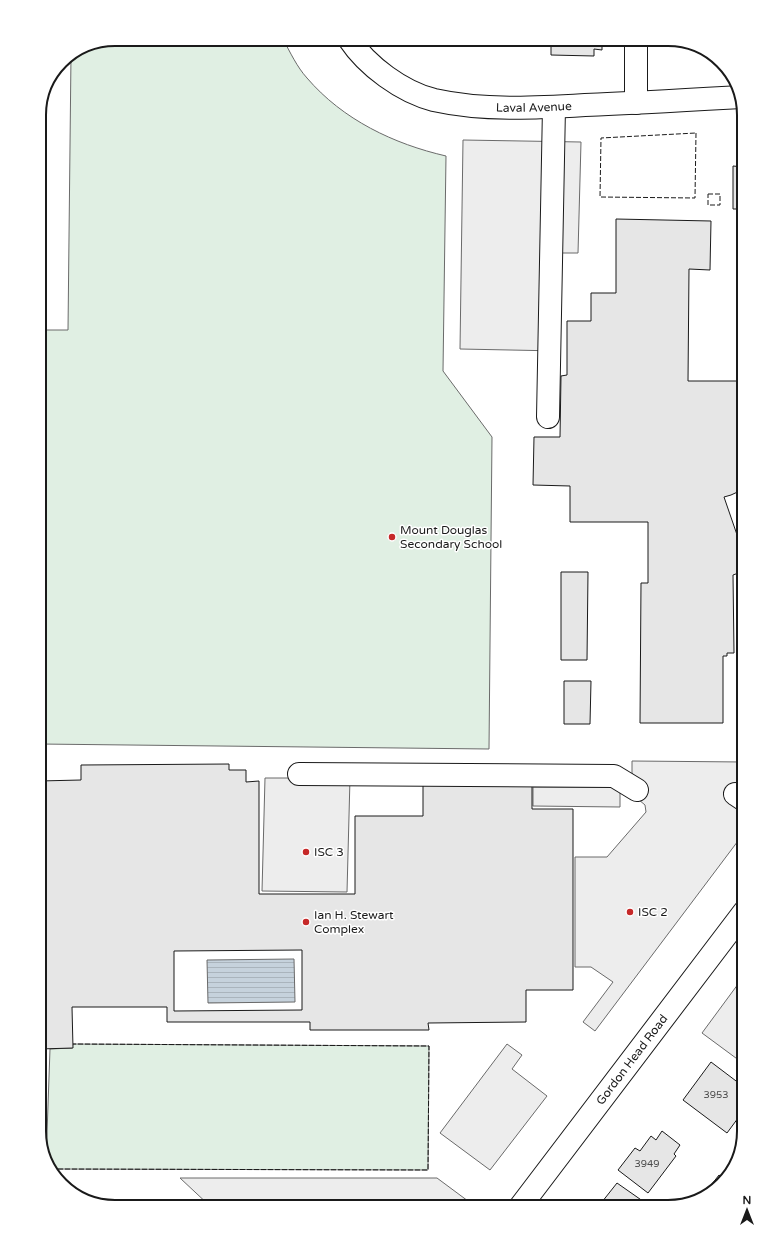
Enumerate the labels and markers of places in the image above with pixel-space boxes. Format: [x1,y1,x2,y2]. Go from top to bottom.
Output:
place label: Mount Douglas Secondary School [400,523,502,551]
marker: Mount Douglas Secondary School [387,532,397,542]
place label: ISC 3 [314,845,344,859]
marker: ISC 3 [301,847,311,857]
place label: ISC 2 [638,905,668,919]
marker: ISC 2 [625,907,635,917]
place label: Ian H. Stewart Complex [314,908,394,936]
marker: Ian H. Stewart Complex [301,917,311,927]

